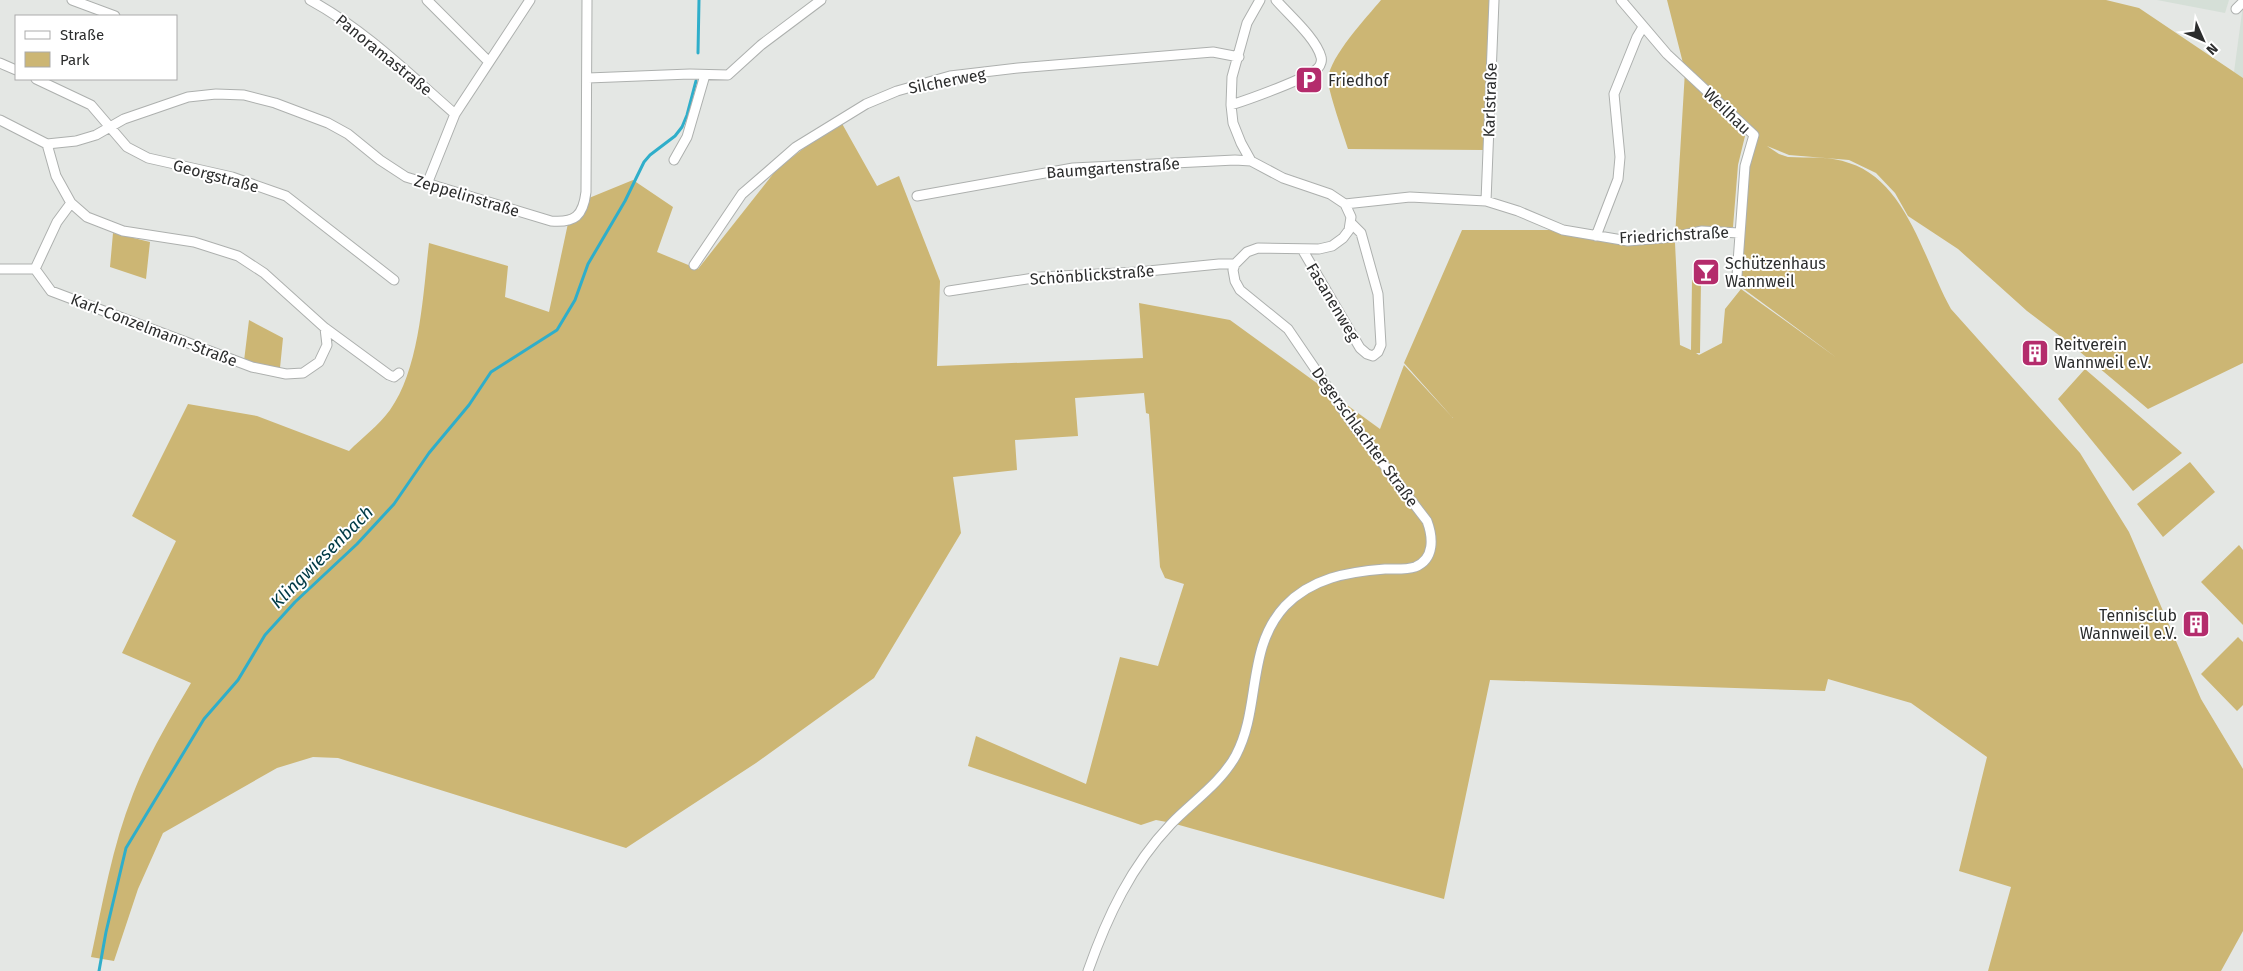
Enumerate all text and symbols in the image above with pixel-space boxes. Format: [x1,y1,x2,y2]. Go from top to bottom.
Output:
street label: Panoramastraße [332,10,436,100]
legend [15,15,178,80]
north arrow [2178,15,2228,65]
text: Straße [60,26,104,44]
text: N [2203,40,2221,58]
text: Park [60,51,90,69]
street label: Karlstraße [1479,62,1501,138]
street label: Silcherweg [907,64,988,98]
parking icon: Friedhof [1294,65,1324,95]
place label: Friedhof [1328,71,1390,90]
street label: Weilhau [1699,84,1755,138]
street label: Baumgartenstraße [1046,154,1180,182]
street label: Georgstraße [171,155,261,197]
street label: Zeppelinstraße [412,171,522,221]
street label: Friedrichstraße [1619,223,1729,247]
place label: Schützenhaus Wannweil [1725,254,1826,291]
bar icon: Schützenhaus Wannweil [1691,257,1721,287]
street label: Fasanenweg [1302,260,1364,345]
street label: Schönblickstraße [1029,261,1155,289]
street label: Karl-Conzelmann-Straße [68,289,240,371]
place label: Reitverein Wannweil e.V. [2054,335,2152,372]
building icon: Reitverein Wannweil e.V. [2020,338,2050,368]
street label: Degerschlachter Straße [1308,363,1422,511]
water label: Klingwiesenbach [266,501,378,613]
place label: Tennisclub Wannweil e.V. [2080,606,2177,643]
building icon: Tennisclub Wannweil e.V. [2181,609,2211,639]

